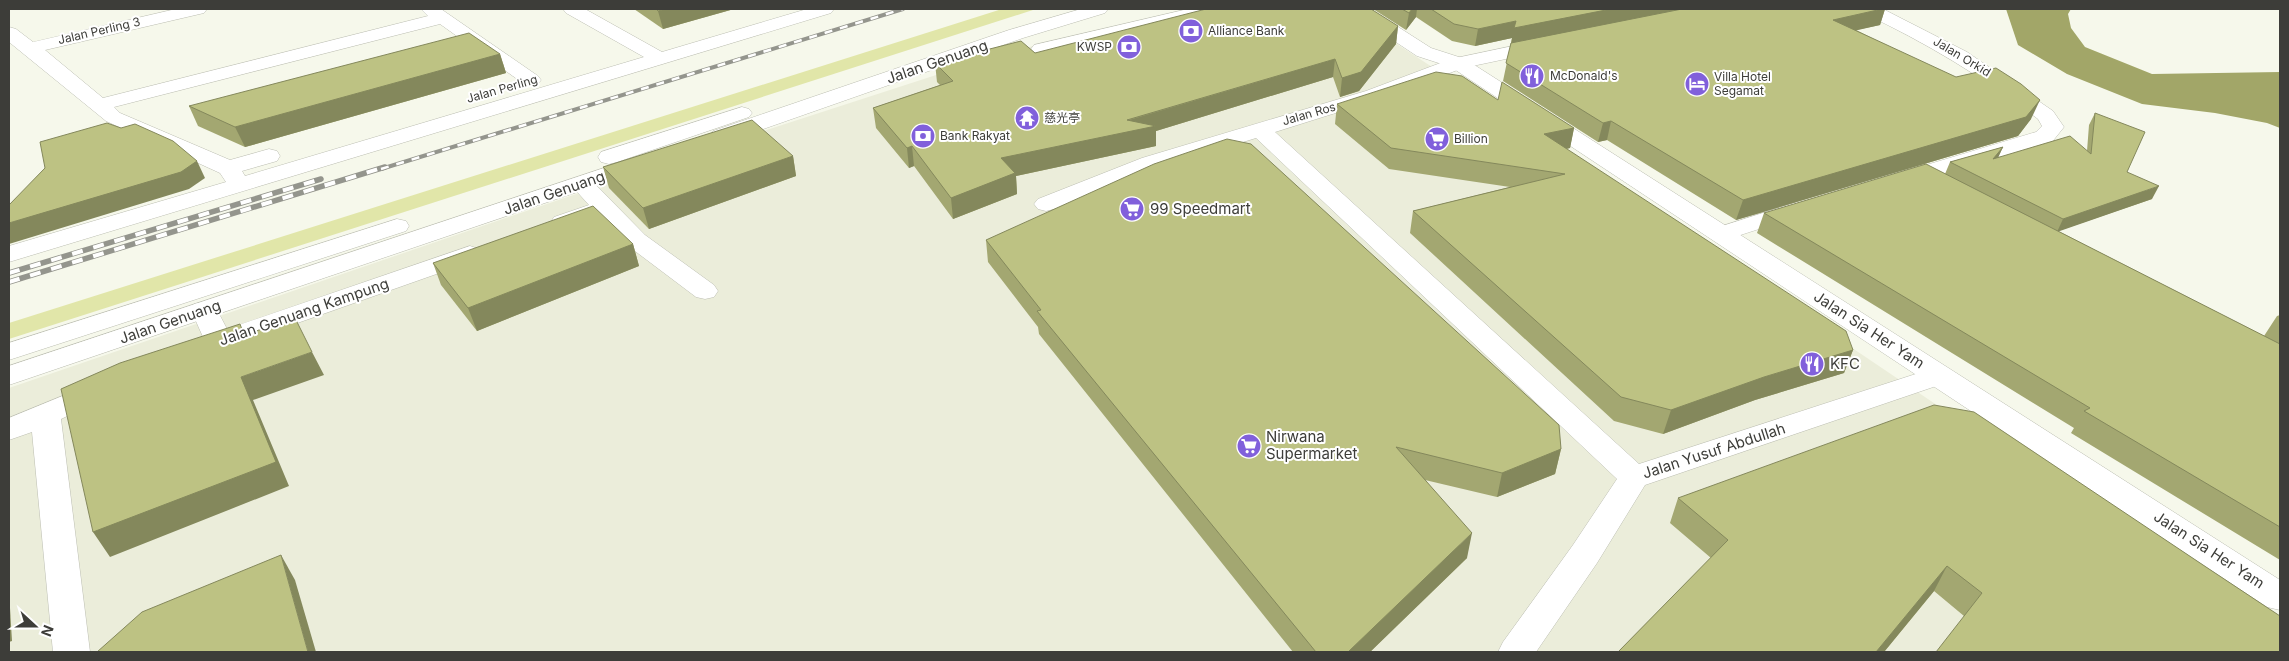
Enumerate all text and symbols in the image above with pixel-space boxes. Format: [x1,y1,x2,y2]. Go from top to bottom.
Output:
street label: Jalan Perling 3 [56,14,142,47]
bank icon: Alliance Bank [1178,18,1204,44]
place label: Alliance Bank [1208,23,1285,38]
bank icon: KWSP [1116,34,1142,60]
street label: Jalan Orkid [1931,34,1994,80]
street label: Jalan Genuang [883,35,990,88]
place label: KWSP [1077,39,1112,54]
restaurant icon: McDonald's [1519,63,1545,89]
place label: McDonald's [1550,68,1618,83]
place label: Villa Hotel Segamat [1714,69,1771,98]
street label: Jalan Perling [465,71,539,106]
hotel icon: Villa Hotel Segamat [1684,71,1710,97]
street label: Jalan Ros [1280,99,1337,128]
temple icon: 慈光亭 [1014,105,1040,131]
place label: 慈光亭 [1044,110,1080,125]
bank icon: Bank Rakyat [910,123,936,149]
supermarket icon: Billion [1424,126,1450,152]
place label: Bank Rakyat [940,128,1010,143]
place label: Billion [1454,131,1488,146]
street label: Jalan Genuang [500,166,607,219]
supermarket icon: 99 Speedmart [1119,196,1145,222]
place label: 99 Speedmart [1150,199,1251,218]
street label: Jalan Genuang Kampung [216,274,391,350]
street label: Jalan Sia Her Yam [1810,287,1928,373]
street label: Jalan Genuang [116,295,223,348]
restaurant icon: KFC [1799,351,1825,377]
place label: KFC [1830,354,1860,373]
street label: Jalan Yusuf Abdullah [1640,418,1788,483]
place label: Nirwana Supermarket [1266,427,1357,463]
supermarket icon: Nirwana Supermarket [1236,433,1262,459]
street label: Jalan Sia Her Yam [2150,507,2268,593]
north arrow [10,601,60,651]
text: N [38,623,57,639]

